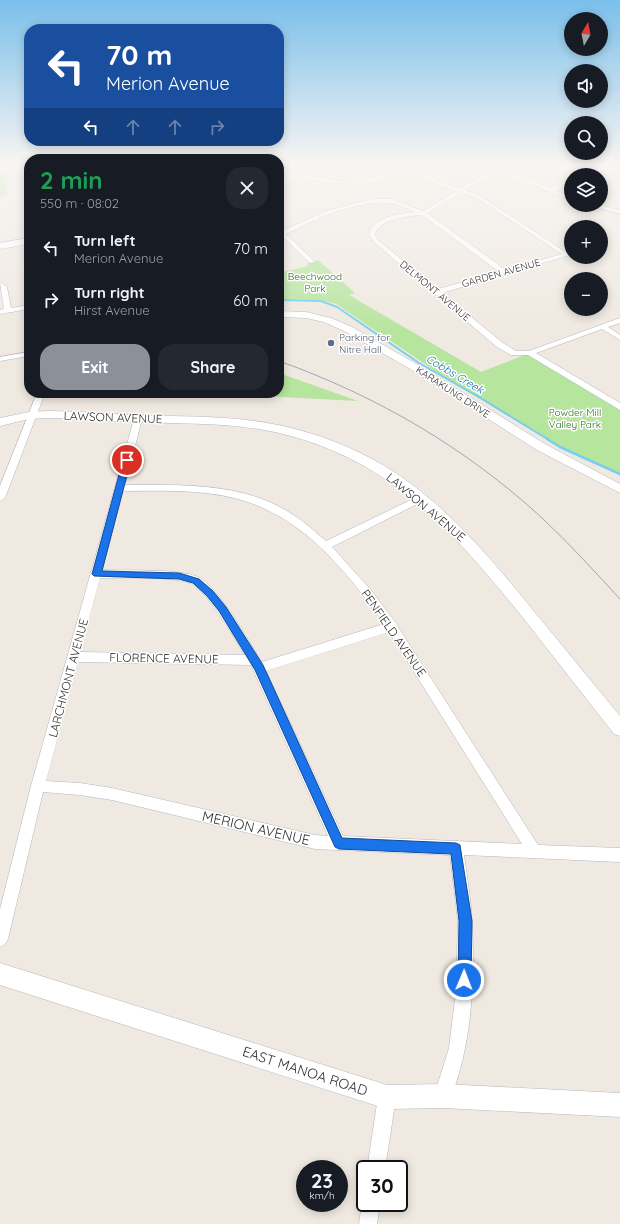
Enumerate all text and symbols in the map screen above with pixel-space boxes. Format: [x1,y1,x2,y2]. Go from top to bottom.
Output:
north arrow [564,12,608,56]
map controls [564,12,608,316]
text: 70 m [106,37,172,72]
icon: left [40,40,92,92]
button: sound [564,64,608,108]
text: Merion Avenue [106,72,230,95]
icon: left [80,116,102,138]
icon: ahead [122,116,144,138]
icon: ahead [164,116,186,138]
icon: right [206,116,228,138]
button: search [564,116,608,160]
text: 2 min [40,165,102,195]
button: close [226,167,268,209]
button: layers [564,168,608,212]
text: 550 m · 08:02 [40,195,119,211]
button: + [564,220,608,264]
text: Turn left [74,231,136,250]
icon: left [40,237,62,259]
text: 70 m [234,239,268,258]
text: Merion Avenue [74,250,163,266]
street label: GARDEN AVENUE [460,256,542,290]
street label: DELMONT AVENUE [397,258,473,325]
park label: Beechwood Park [288,270,342,295]
button: − [564,272,608,316]
text: Turn right [74,283,145,302]
icon: right [40,289,62,311]
text: 60 m [233,291,268,310]
text: Hirst Avenue [74,302,150,318]
place label: Parking for Nitre Hall [339,331,390,356]
marker: Parking for Nitre Hall [326,338,336,348]
button: Exit [40,344,150,390]
button: Share [158,344,268,390]
water label: Cobbs Creek [424,351,487,397]
street label: KARAKUNG DRIVE [413,363,493,421]
park label: Powder Mill Valley Park [549,406,601,431]
street label: LAWSON AVENUE [63,408,163,426]
pin [110,443,144,477]
icon: arrive [116,449,138,471]
street label: LAWSON AVENUE [383,469,469,545]
street label: PENFIELD AVENUE [358,586,430,680]
street label: LARCHMONT AVENUE [45,617,91,739]
street label: FLORENCE AVENUE [109,650,219,666]
street label: MERION AVENUE [200,807,312,849]
position arrow [443,959,485,1001]
street label: EAST MANOA ROAD [240,1042,370,1100]
speed limit sign: 30 [356,1160,408,1212]
text: 23 [311,1168,333,1193]
text: km/h [309,1189,335,1202]

